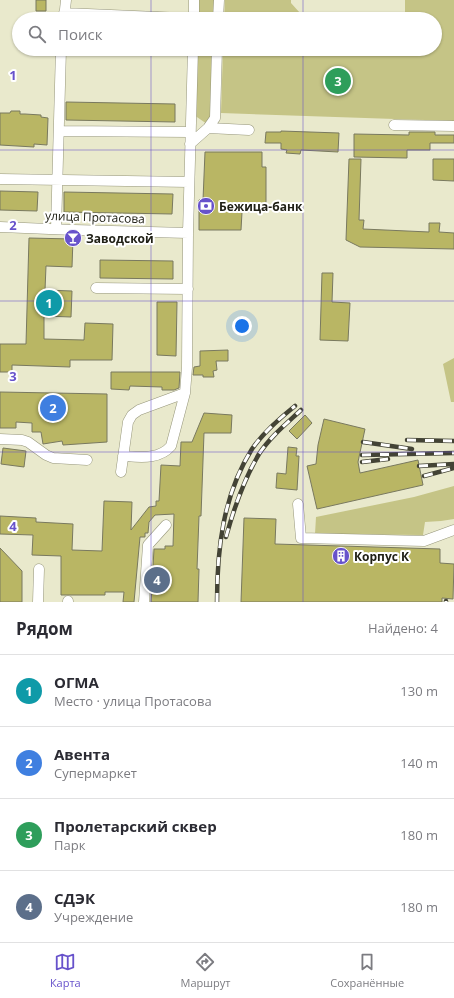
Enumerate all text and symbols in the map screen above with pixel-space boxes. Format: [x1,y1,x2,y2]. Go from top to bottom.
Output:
search box [12,12,442,56]
icon: search [26,23,48,45]
text: Поиск [58,24,102,44]
text: 1 [9,66,17,84]
pin: 3 [325,66,351,96]
bank icon: Бежица-банк [196,196,216,216]
place label: Бежица-банк [219,198,303,215]
street label: улица Протасова [45,207,145,227]
text: 2 [9,216,17,234]
bar icon: Заводской [63,228,83,248]
place label: Заводской [86,230,154,247]
pin: 1 [36,288,62,318]
your location [232,316,252,336]
text: 3 [9,367,17,385]
pin: 2 [40,393,66,423]
text: 4 [9,517,17,535]
building icon: Корпус К [331,546,351,566]
place label: Корпус К [354,548,410,565]
pin: 4 [144,565,170,595]
text: Рядом [16,617,73,640]
text: Найдено: 4 [368,619,438,637]
text: ОГМА [54,672,99,692]
text: 1 [25,682,33,700]
text: 130 m [400,682,438,700]
text: Место · улица Протасова [54,692,212,710]
text: Авента [54,744,110,764]
text: 2 [25,754,33,772]
text: 140 m [400,754,438,772]
text: Супермаркет [54,764,137,782]
text: Пролетарский сквер [54,816,217,836]
text: 3 [25,826,33,844]
text: 180 m [400,826,438,844]
text: Парк [54,836,85,854]
text: СДЭК [54,888,95,908]
text: 4 [25,898,33,916]
text: 180 m [400,898,438,916]
text: Учреждение [54,908,133,926]
tab: Карта [50,951,81,990]
tab: Маршрут [181,951,230,990]
tab: Сохранённые [330,951,404,990]

